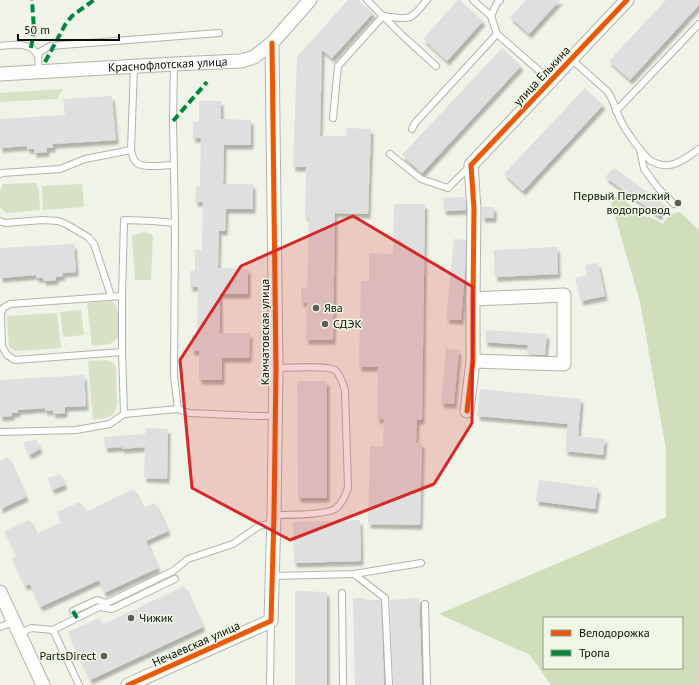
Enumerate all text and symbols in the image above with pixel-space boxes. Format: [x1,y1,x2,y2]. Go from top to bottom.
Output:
scale bar [18,16,119,42]
text: 50 m [24,22,50,37]
street label: улица Елькина [510,43,573,109]
street label: Краснофлотская улица [107,54,228,75]
place label: Первый Пермский водопровод [573,188,670,217]
marker: Первый Пермский водопровод [673,198,683,208]
street label: Камчатовская улица [257,279,272,385]
place label: Ява [324,300,343,315]
marker: Ява [311,303,321,313]
place label: СДЭК [333,316,362,331]
marker: СДЭК [320,319,330,329]
place label: Чижик [139,610,173,625]
marker: Чижик [126,613,136,623]
street label: Нечаевская улица [150,617,242,670]
legend [543,617,683,669]
text: Велодорожка [579,625,650,640]
text: Тропа [579,645,610,660]
place label: PartsDirect [40,648,96,663]
marker: PartsDirect [99,651,109,661]

